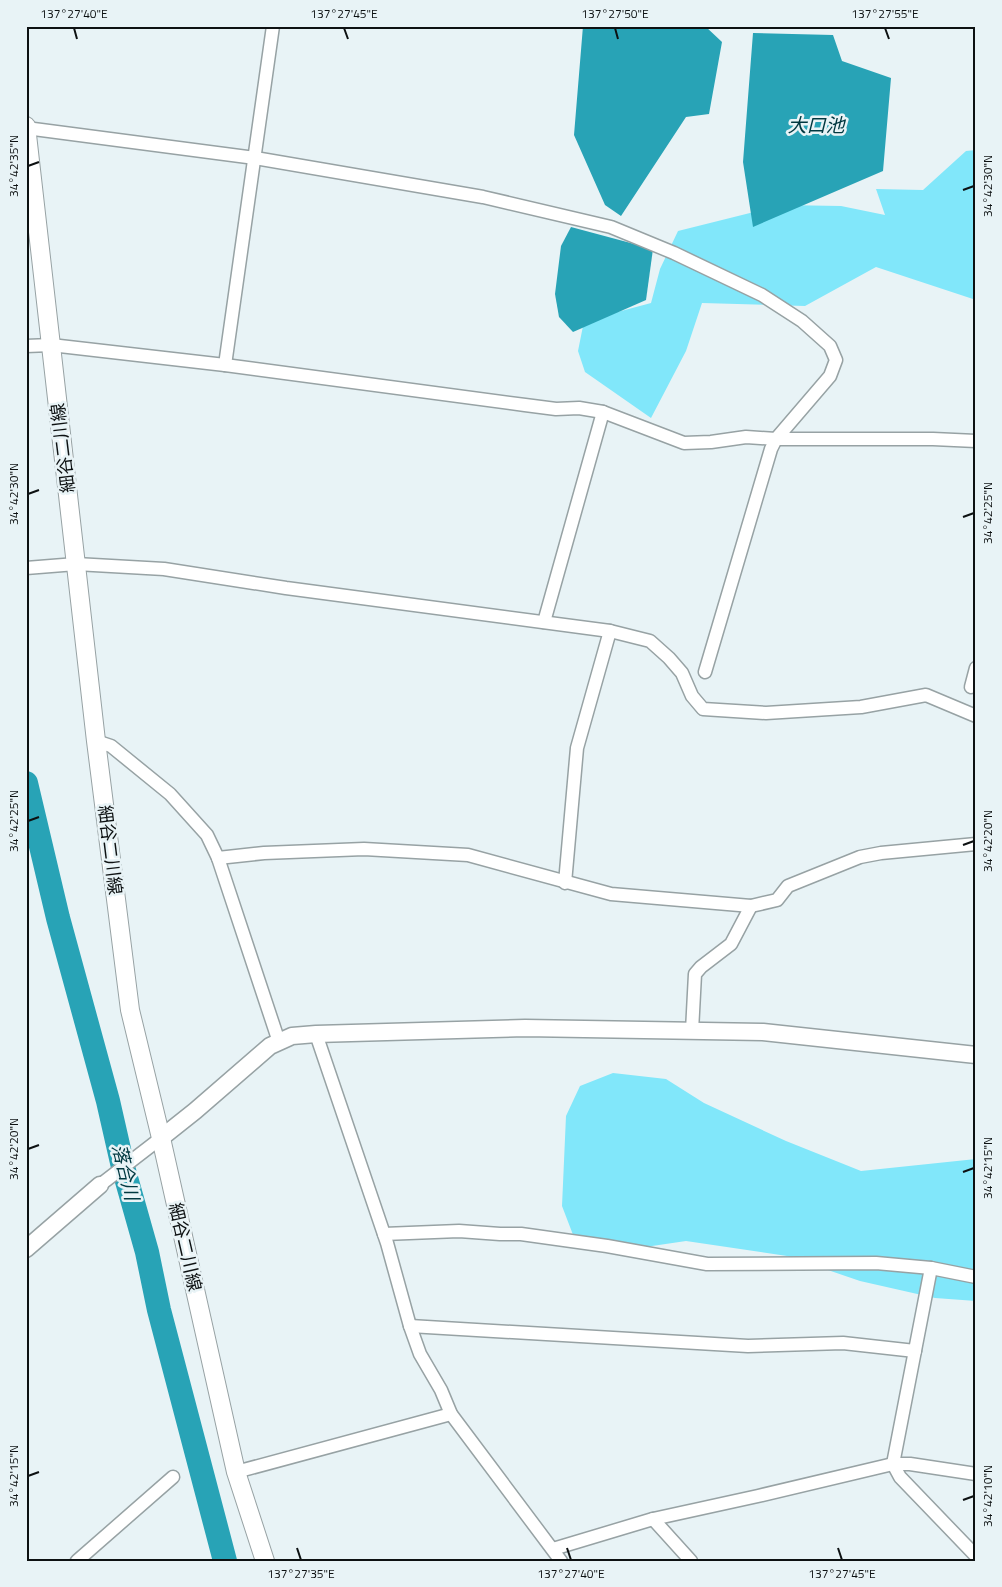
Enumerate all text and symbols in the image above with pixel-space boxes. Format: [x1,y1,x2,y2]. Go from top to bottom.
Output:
text: 137°27'40"E [40,4,108,23]
text: 137°27'45"E [310,4,378,23]
text: 137°27'50"E [581,4,649,23]
text: 137°27'55"E [851,4,919,23]
water label: 大口池 [787,110,846,139]
text: 34°42'35"N [4,135,23,197]
text: 34°42'30"N [978,155,997,217]
street label: 細谷二川線 [44,402,81,494]
text: 34°42'30"N [4,463,23,525]
text: 34°42'25"N [978,482,997,544]
text: 34°42'25"N [4,790,23,852]
street label: 細谷二川線 [92,804,129,896]
text: 34°42'20"N [978,810,997,872]
text: 34°42'20"N [4,1118,23,1180]
text: 34°42'15"N [978,1137,997,1199]
water label: 落合川 [106,1141,148,1205]
street label: 細谷二川線 [162,1200,209,1294]
text: 34°42'15"N [4,1445,23,1507]
text: 34°42'10"N [978,1465,997,1527]
text: 137°27'35"E [267,1564,335,1583]
text: 137°27'40"E [537,1564,605,1583]
text: 137°27'45"E [808,1564,876,1583]

